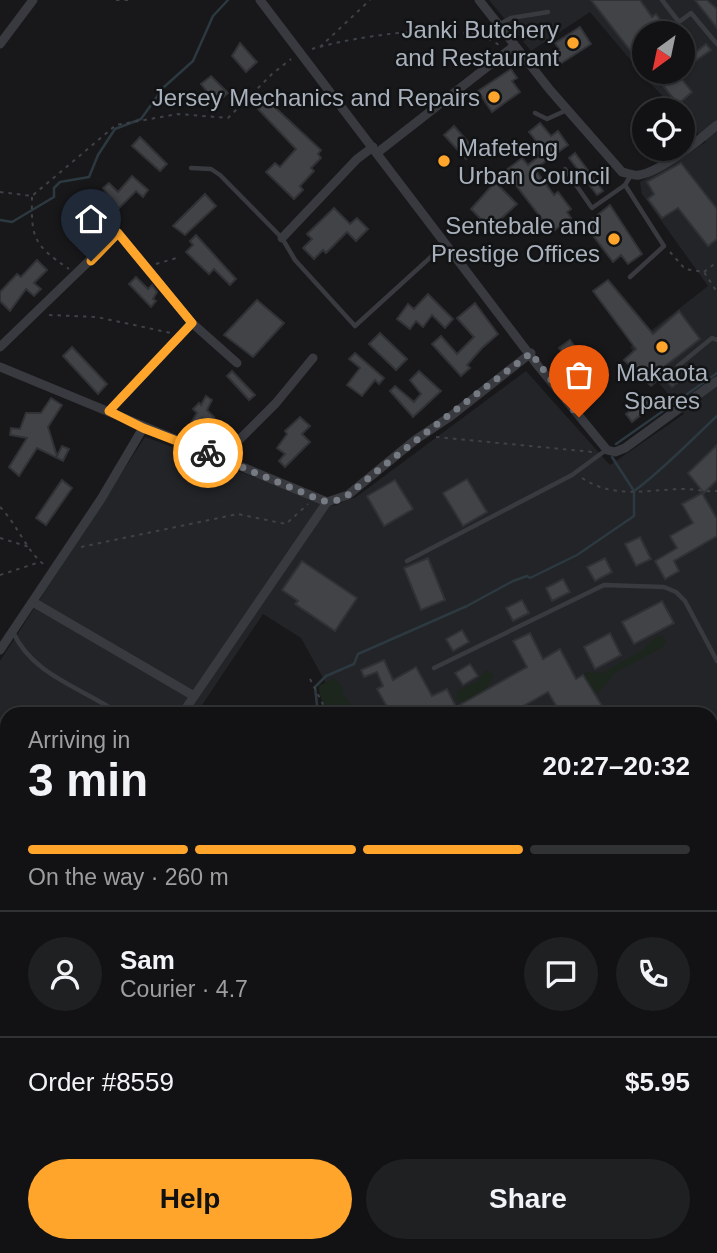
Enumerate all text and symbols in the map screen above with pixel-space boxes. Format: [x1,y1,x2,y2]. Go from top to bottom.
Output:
place label: Janki Butchery and Restaurant [395,16,559,71]
north arrow [632,21,695,84]
map controls [632,21,695,161]
marker: Janki Butchery and Restaurant [565,35,581,51]
place label: Jersey Mechanics and Repairs [152,84,480,111]
marker: Jersey Mechanics and Repairs [486,89,502,105]
button: locate [632,98,695,161]
place label: Mafeteng Urban Council [458,134,610,189]
marker: Mafeteng Urban Council [436,153,452,169]
pin [61,189,121,261]
icon: home [72,200,110,238]
place label: Sentebale and Prestige Offices [431,212,600,267]
marker: Sentebale and Prestige Offices [606,231,622,247]
marker: Makaota Spares [654,339,670,355]
pin [549,345,609,417]
icon: bag [560,356,598,394]
place label: Makaota Spares [616,359,709,414]
courier [173,418,243,488]
icon: bike [189,434,227,472]
text: Arriving in [28,727,130,753]
text: 20:27–20:32 [543,751,690,781]
text: 3 min [28,754,148,806]
text: On the way · 260 m [28,864,229,890]
button: person [28,937,102,1011]
button: chat [524,937,598,1011]
button: phone [616,937,690,1011]
text: Sam [120,945,175,975]
text: Courier · 4.7 [120,976,248,1002]
text: Order #8559 [28,1067,174,1097]
text: $5.95 [625,1067,690,1097]
button: Help [28,1159,352,1239]
button: Share [366,1159,690,1239]

